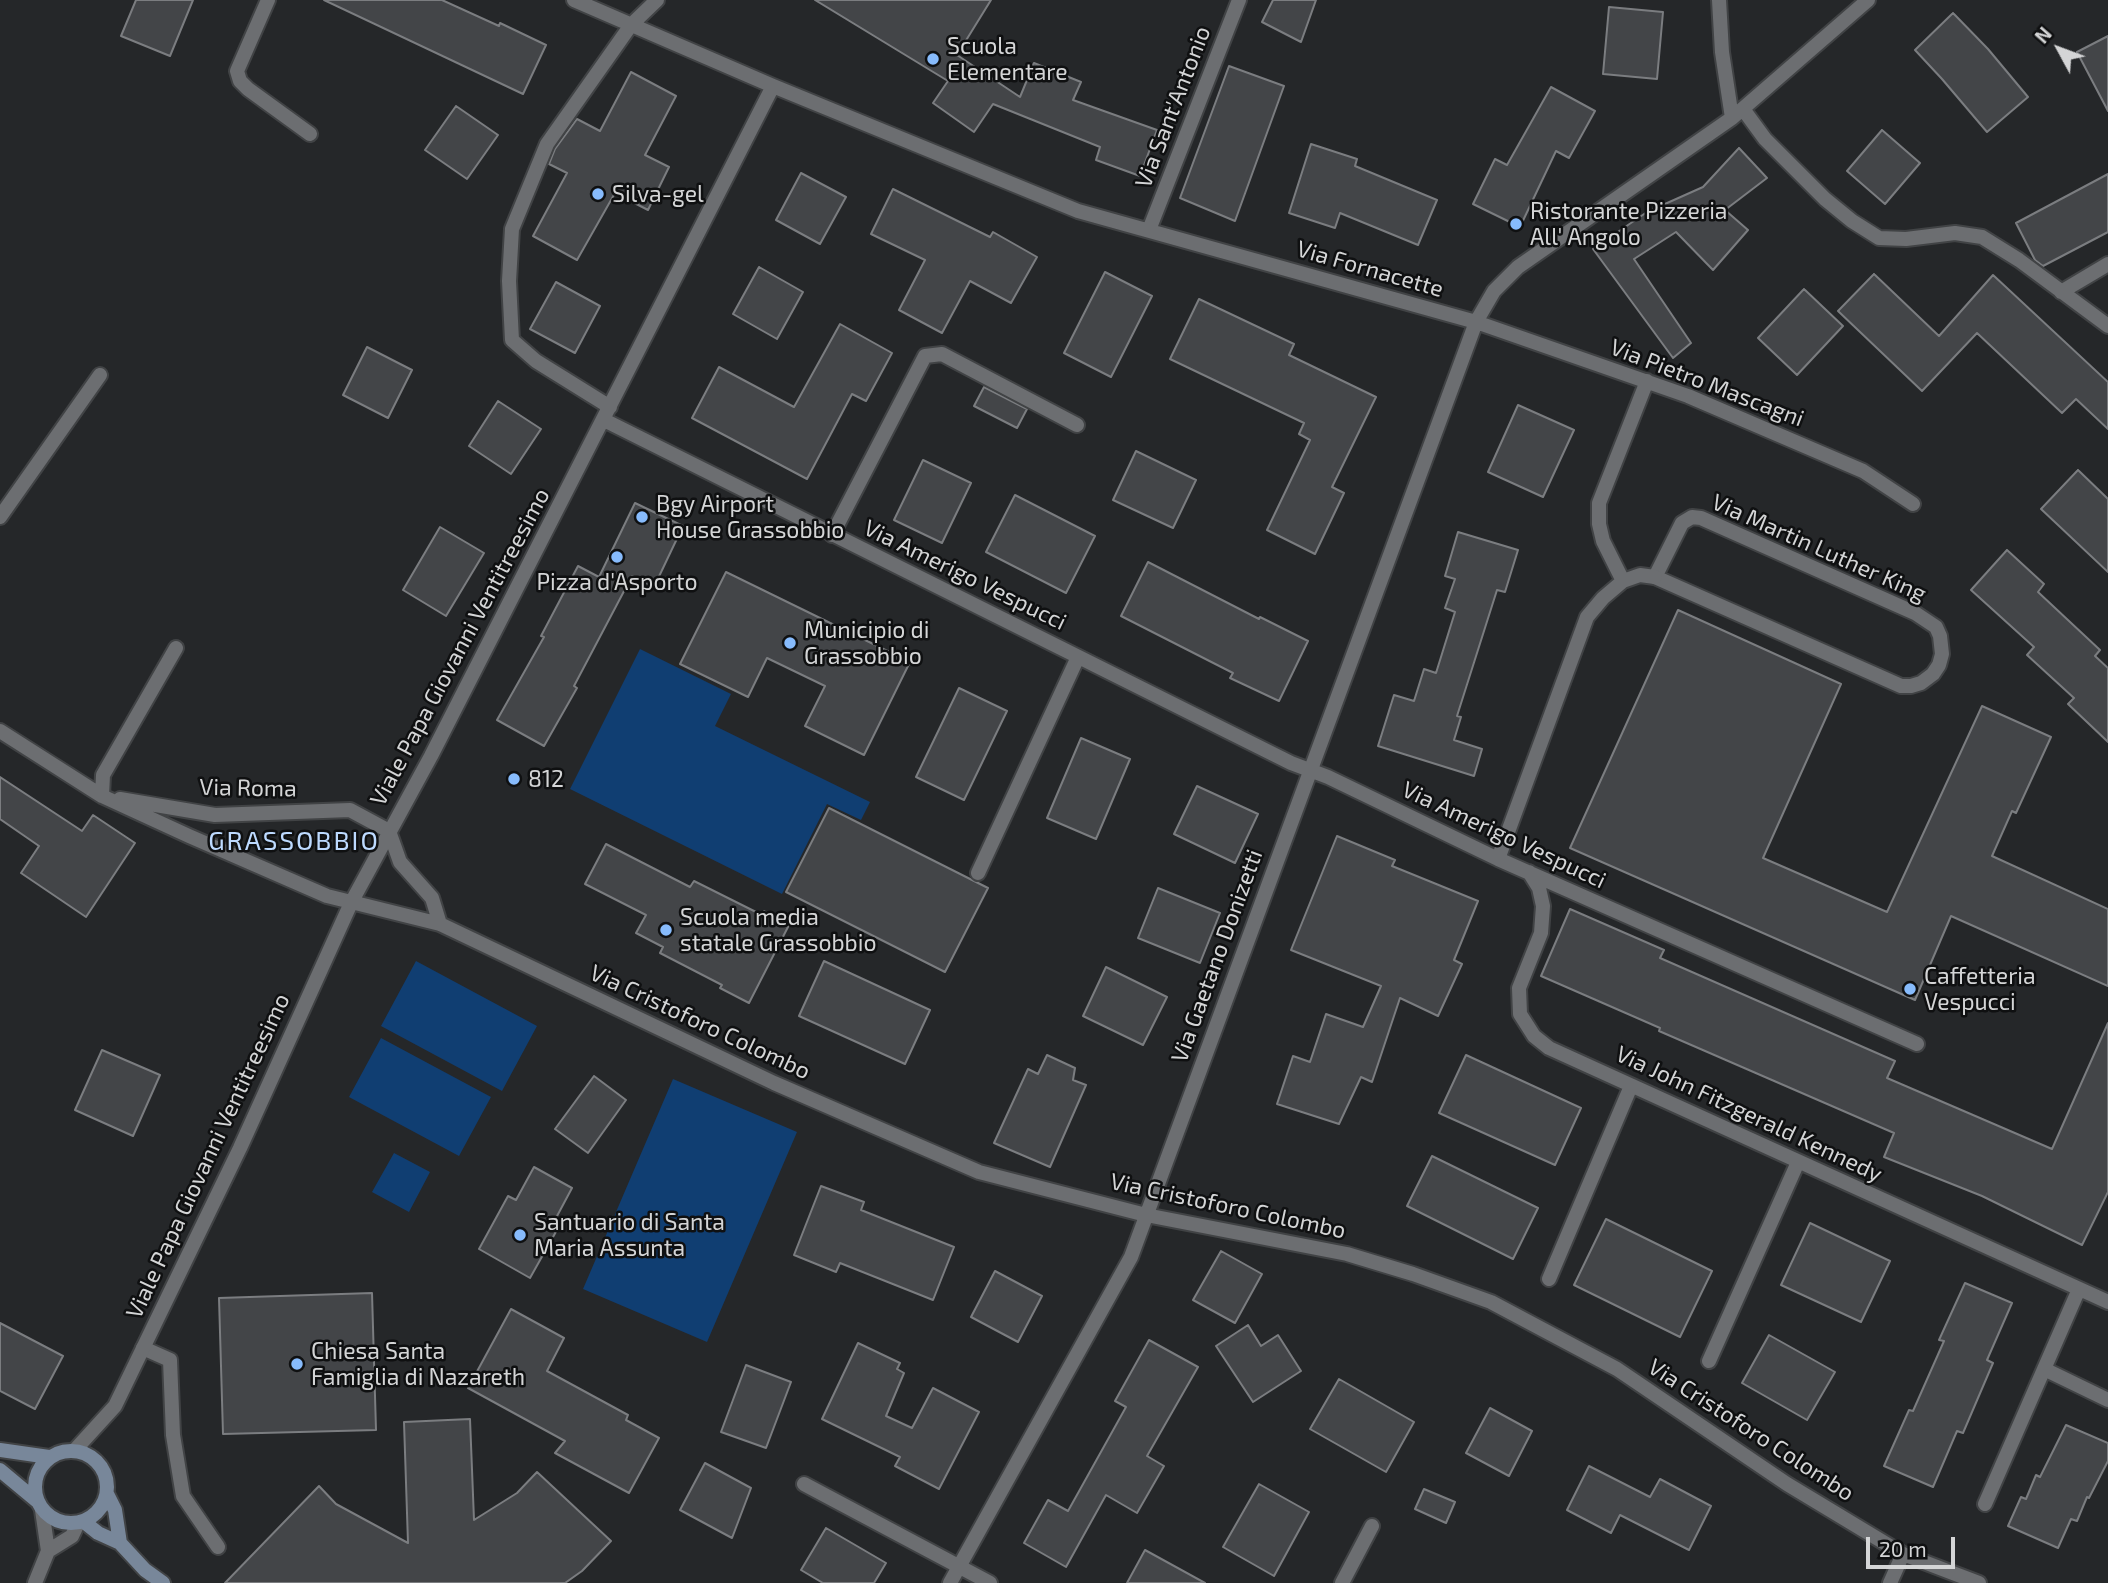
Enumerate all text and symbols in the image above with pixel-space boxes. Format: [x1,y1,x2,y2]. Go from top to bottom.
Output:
north arrow [2024,14,2094,84]
street label: Via Sant'Antonio [1130,22,1216,192]
text: N [2030,22,2056,48]
place label: Scuola Elementare [947,32,1068,86]
marker: Scuola Elementare [925,51,941,67]
place label: Silva-gel [612,180,704,208]
marker: Silva-gel [590,186,606,202]
place label: Ristorante Pizzeria All' Angolo [1530,197,1728,251]
marker: Ristorante Pizzeria All' Angolo [1508,216,1524,232]
street label: Via Fornacette [1294,235,1446,303]
street label: Via Pietro Mascagni [1606,333,1808,433]
street label: Viale Papa Giovanni Ventitreesimo [364,484,556,810]
street label: Via Martin Luther King [1708,488,1930,608]
place label: Bgy Airport House Grassobbio [656,490,844,544]
marker: Bgy Airport House Grassobbio [634,509,650,525]
street label: Via Amerigo Vespucci [859,514,1071,636]
marker: Pizza d'Asporto [609,549,625,565]
place label: Pizza d'Asporto [536,568,698,596]
place label: Municipio di Grassobbio [804,616,929,670]
marker: Municipio di Grassobbio [782,635,798,651]
place label: 812 [528,765,564,793]
marker: 812 [506,771,522,787]
street label: Via Roma [199,773,297,803]
street label: Via Amerigo Vespucci [1398,776,1610,894]
district label: GRASSOBBIO [209,825,379,857]
street label: Via Gaetano Donizetti [1166,846,1268,1066]
place label: Scuola media statale Grassobbio [680,903,876,957]
marker: Scuola media statale Grassobbio [658,922,674,938]
street label: Via Cristoforo Colombo [585,959,815,1085]
place label: Caffetteria Vespucci [1924,962,2036,1016]
marker: Caffetteria Vespucci [1902,981,1918,997]
street label: Viale Papa Giovanni Ventitreesimo [120,989,296,1323]
street label: Via John Fitzgerald Kennedy [1611,1040,1887,1188]
street label: Via Cristoforo Colombo [1108,1168,1348,1244]
place label: Santuario di Santa Maria Assunta [534,1208,725,1262]
marker: Santuario di Santa Maria Assunta [512,1227,528,1243]
place label: Chiesa Santa Famiglia di Nazareth [311,1337,525,1391]
street label: Via Cristoforo Colombo [1643,1353,1859,1507]
marker: Chiesa Santa Famiglia di Nazareth [289,1356,305,1372]
scale bar [1870,1524,1959,1568]
text: 20 m [1879,1536,1927,1561]

